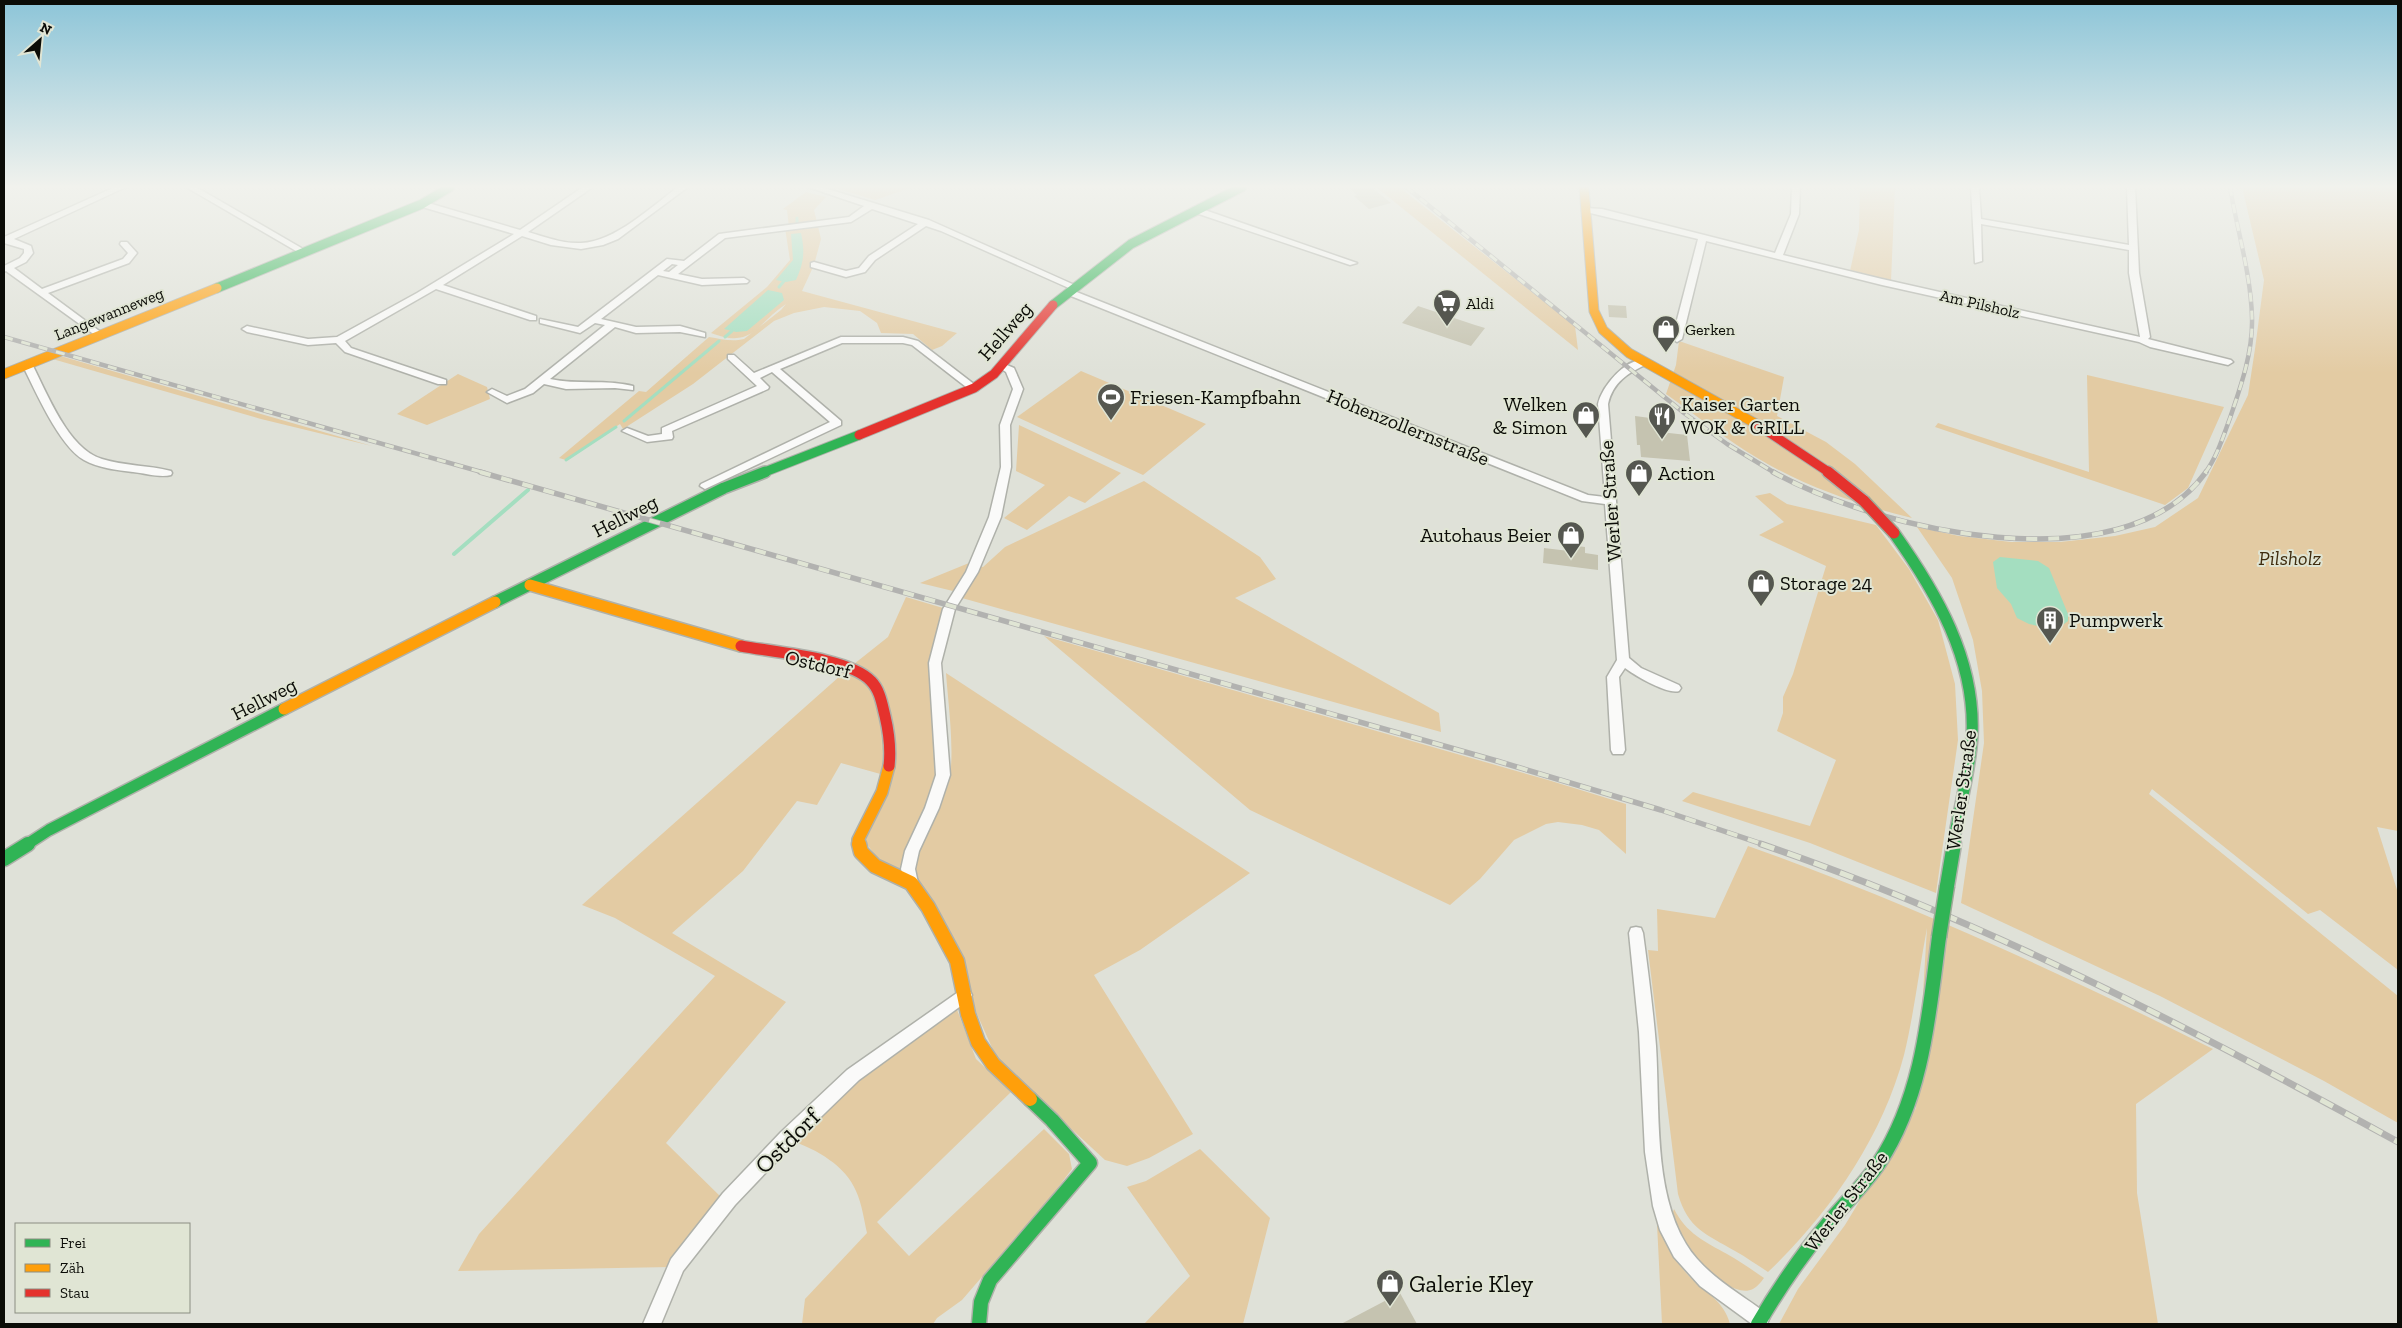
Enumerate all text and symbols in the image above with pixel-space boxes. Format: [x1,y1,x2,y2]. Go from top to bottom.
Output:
north arrow [15,15,65,65]
text: N [37,19,55,39]
street label: Langewanneweg [52,283,166,345]
street label: Am Pilsholz [1938,286,2022,322]
supermarket icon: Aldi [1432,288,1462,327]
place label: Aldi [1466,294,1494,313]
street label: Hellweg [973,297,1037,365]
shop icon: Gerken [1651,314,1681,353]
place label: Gerken [1685,320,1736,339]
sports icon: Friesen-Kampfbahn [1096,382,1126,421]
street label: Hohenzollernstraße [1323,383,1493,471]
place label: Friesen-Kampfbahn [1130,385,1301,409]
place label: Welken & Simon [1493,392,1568,439]
place label: Kaiser Garten WOK & GRILL [1681,392,1804,439]
shop icon: Welken & Simon [1571,400,1601,439]
restaurant icon: Kaiser Garten WOK & GRILL [1647,401,1677,440]
street label: Werler Straße [1594,440,1626,562]
shop icon: Action [1624,458,1654,497]
place label: Action [1658,461,1715,485]
street label: Hellweg [588,489,662,543]
shop icon: Autohaus Beier [1556,520,1586,559]
place label: Autohaus Beier [1420,523,1552,547]
park label: Pilsholz [2259,546,2321,570]
shop icon: Storage 24 [1746,568,1776,607]
place label: Storage 24 [1780,571,1873,595]
building icon: Pumpwerk [2035,605,2065,644]
place label: Pumpwerk [2069,608,2164,632]
street label: Ostdorf [783,645,855,684]
street label: Hellweg [227,672,301,726]
street label: Werler Straße [1941,728,1981,852]
street label: Ostdorf [748,1101,827,1180]
street label: Werler Straße [1799,1146,1893,1256]
legend [15,1223,190,1313]
text: Frei [60,1234,86,1252]
text: Zäh [60,1259,85,1277]
shop icon: Galerie Kley [1375,1268,1405,1307]
place label: Galerie Kley [1409,1269,1534,1298]
text: Stau [60,1284,90,1302]

